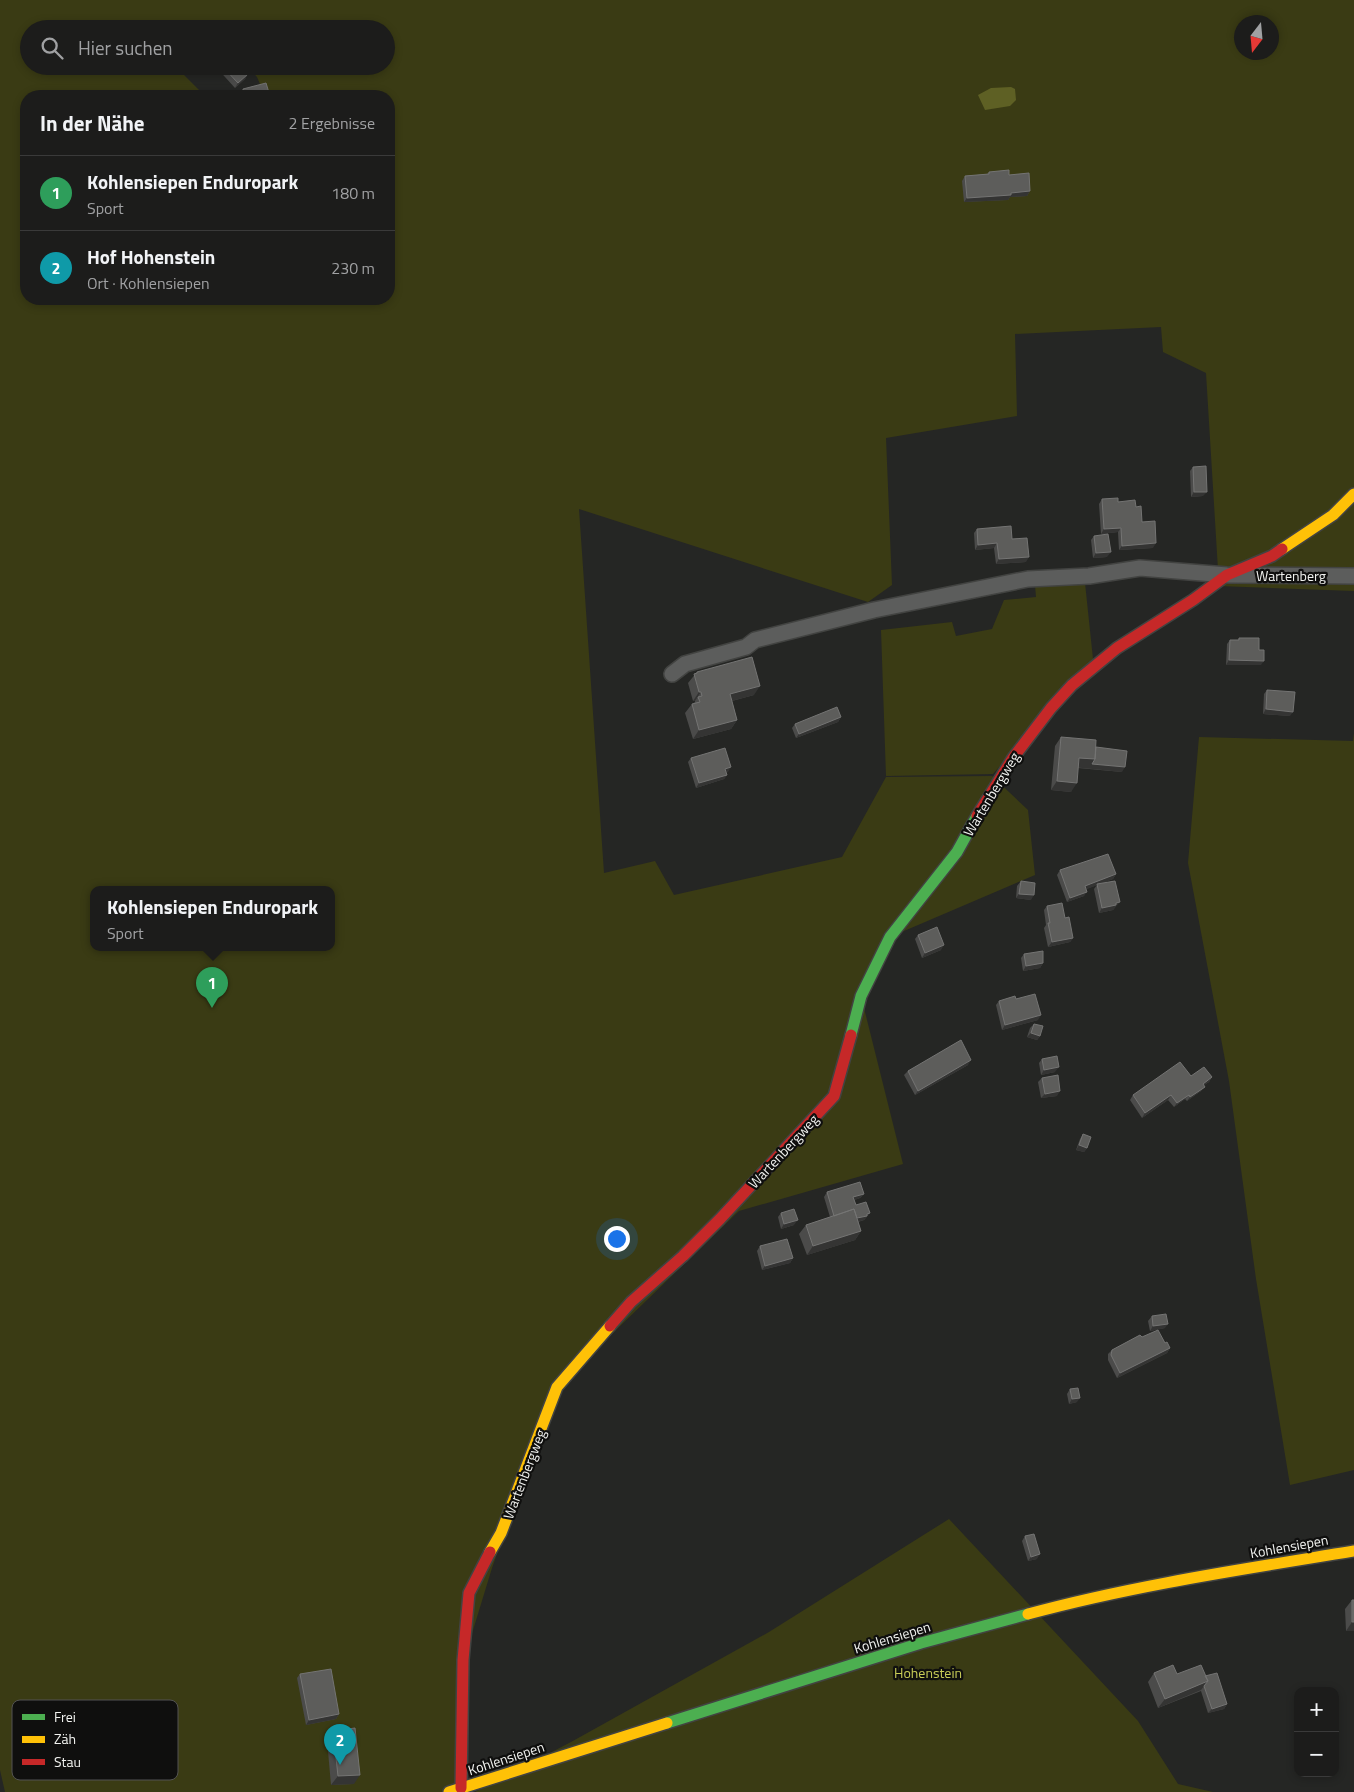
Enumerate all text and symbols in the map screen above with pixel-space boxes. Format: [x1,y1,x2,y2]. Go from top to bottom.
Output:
north arrow [1234,15,1279,60]
search box [20,20,395,75]
text: Hier suchen [78,33,173,62]
icon: search [38,34,66,62]
text: In der Nähe [40,107,145,139]
text: 2 Ergebnisse [288,111,375,135]
text: Kohlensiepen Enduropark [87,167,298,196]
text: 1 [52,181,60,205]
text: 180 m [331,181,375,205]
text: Sport [87,196,124,220]
text: Hof Hohenstein [87,242,215,271]
text: 2 [52,256,60,280]
text: 230 m [331,256,375,280]
text: Ort · Kohlensiepen [87,271,210,295]
street label: Wartenberg [1256,565,1326,586]
street label: Wartenbergweg [958,748,1024,840]
popup [90,886,335,951]
text: Kohlensiepen Enduropark [107,892,318,921]
text: Sport [107,921,144,945]
pin: 1 [196,967,228,1008]
street label: Wartenbergweg [743,1109,823,1193]
your location [604,1226,630,1252]
street label: Wartenbergweg [497,1426,551,1522]
street label: Kohlensiepen [1248,1529,1330,1563]
street label: Kohlensiepen [851,1615,933,1659]
park label: Hohenstein [894,1662,962,1683]
map controls [1294,1687,1339,1777]
button: + [1294,1687,1339,1732]
legend [12,1700,178,1780]
text: Frei [54,1706,76,1727]
pin: 2 [324,1724,356,1765]
text: Zäh [54,1728,76,1749]
button: − [1294,1732,1339,1777]
street label: Kohlensiepen [465,1736,547,1780]
text: Stau [54,1751,81,1772]

